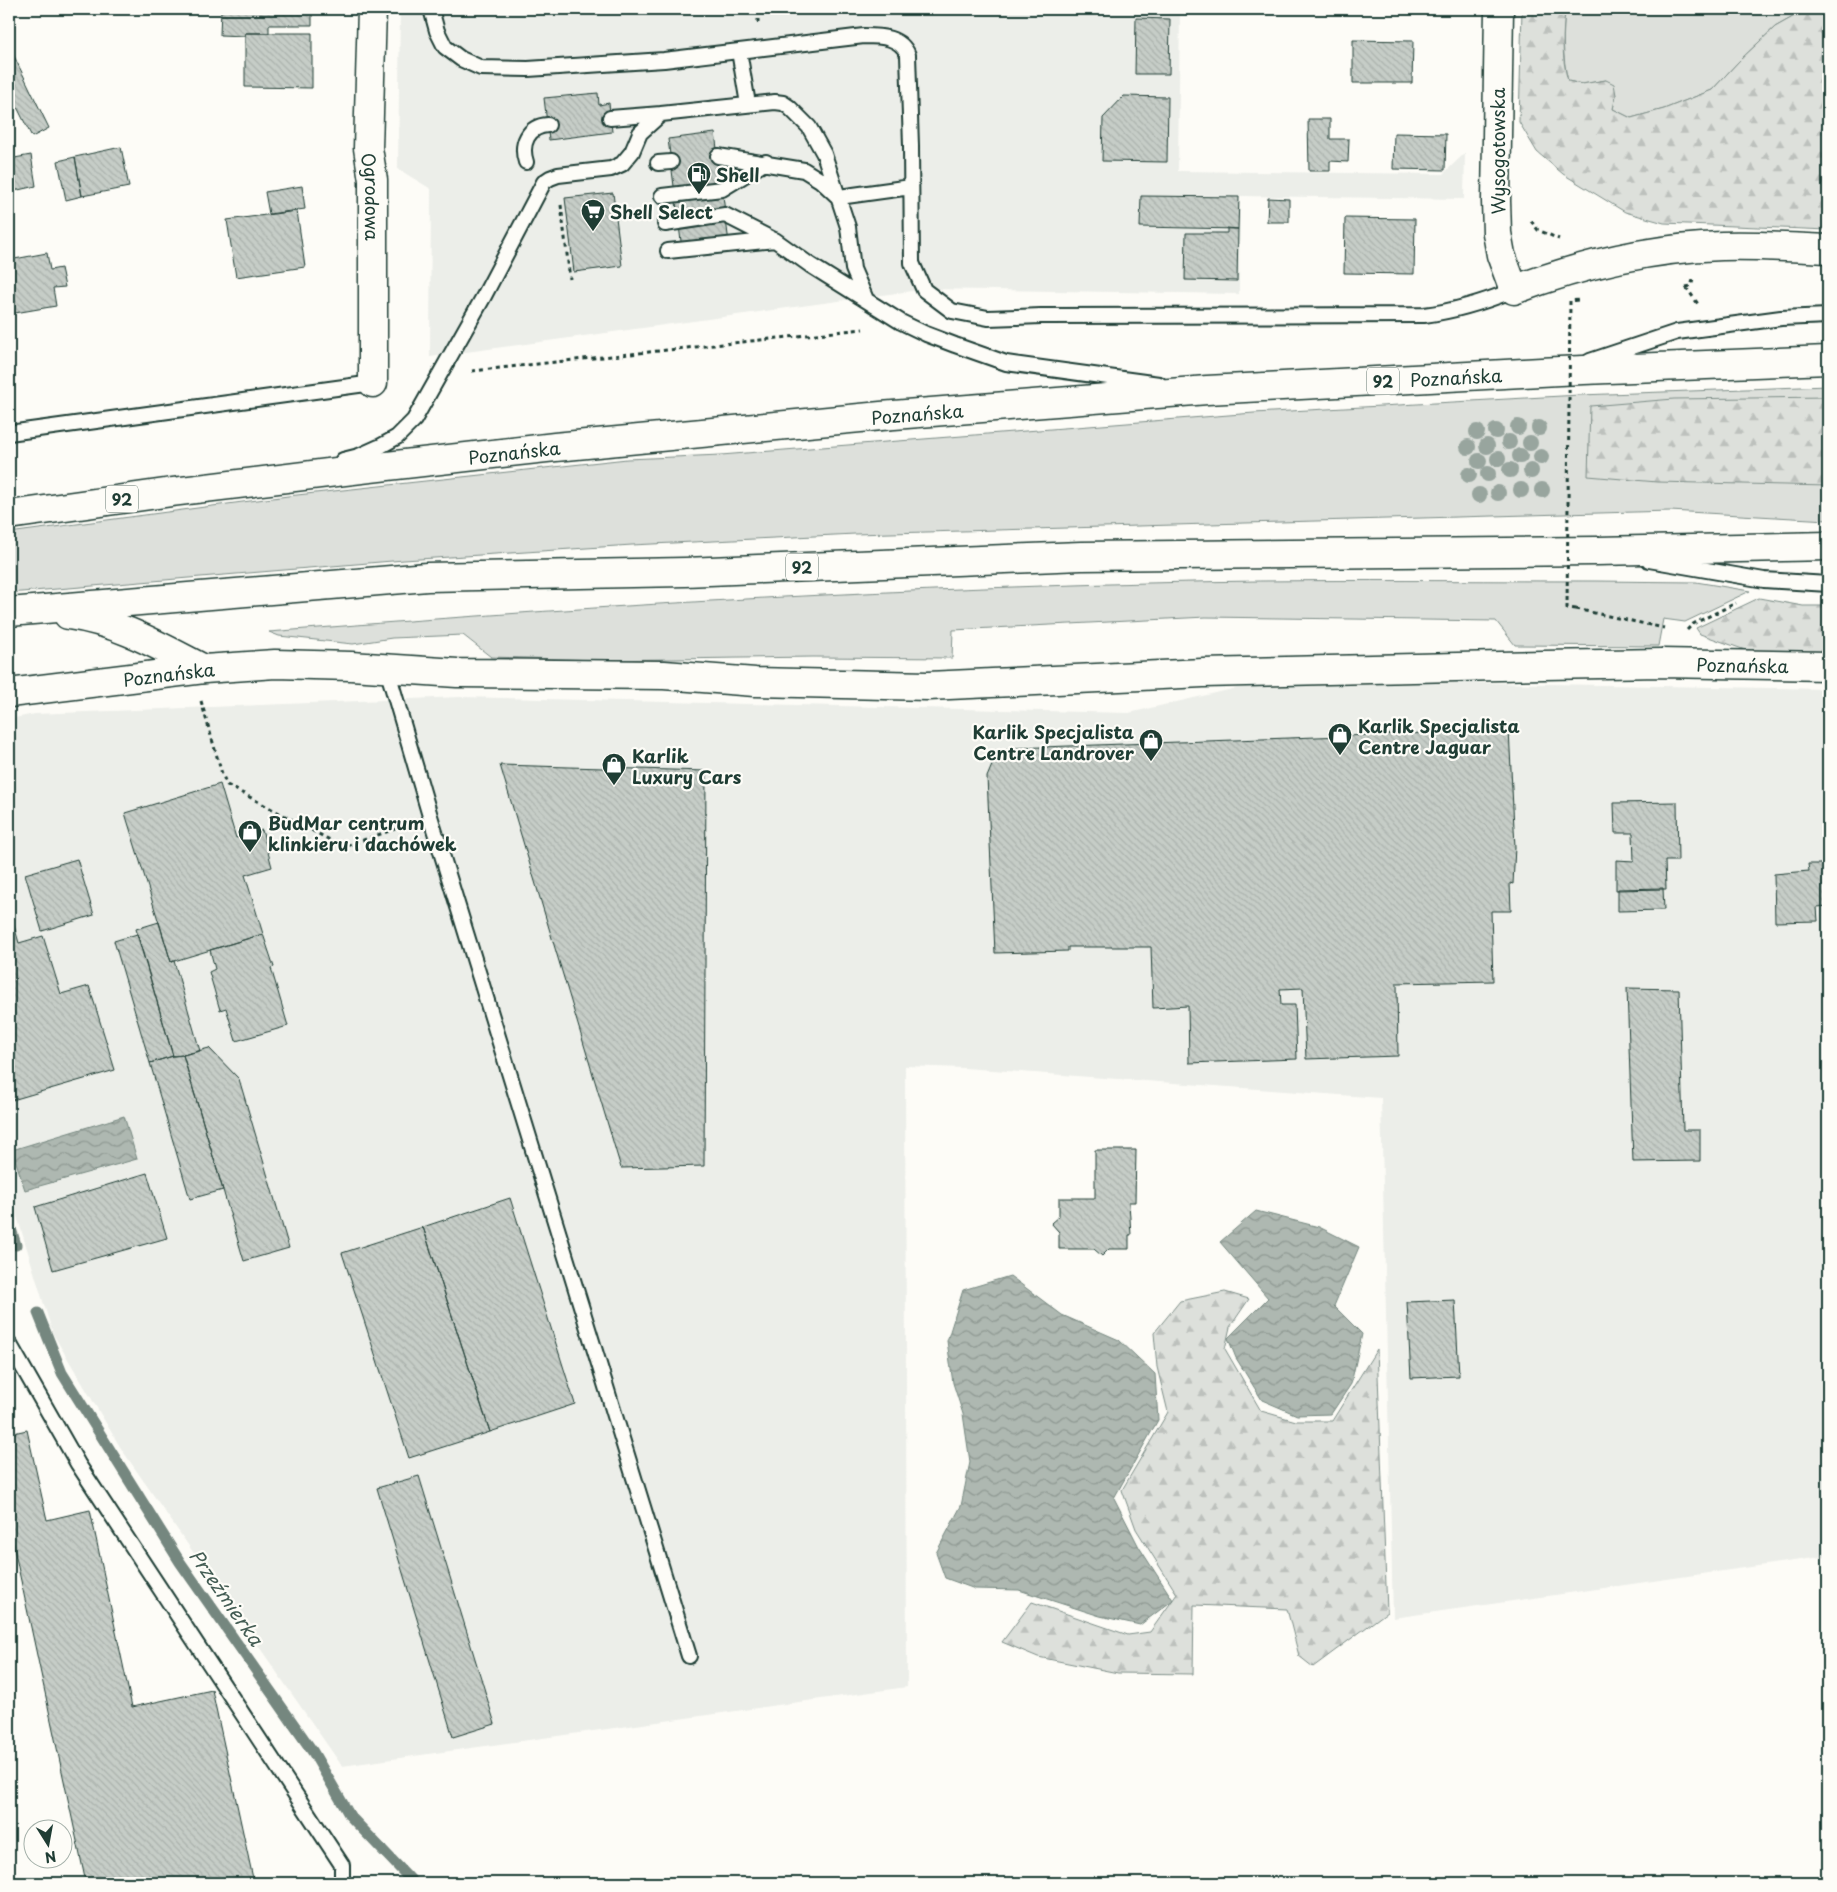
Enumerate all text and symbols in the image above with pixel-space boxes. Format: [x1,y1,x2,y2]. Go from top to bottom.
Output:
street label: Wysogotowska [1484,87,1511,214]
street label: Ogrodowa [355,151,387,241]
fuel station icon: Shell [686,161,712,195]
place label: Shell [716,161,759,188]
supermarket icon: Shell Select [580,198,606,232]
place label: Shell Select [610,198,714,225]
street label: Poznańska [1409,361,1504,393]
road number: 92 [1367,368,1399,394]
street label: Poznańska [870,396,965,430]
street label: Poznańska [467,433,562,470]
road number: 92 [106,486,138,512]
road number: 92 [786,554,818,580]
street label: Poznańska [1696,650,1790,679]
street label: Poznańska [121,655,216,692]
place label: Karlik Specjalista Centre Jaguar [1358,712,1520,760]
place label: Karlik Specjalista Centre Landrover [972,718,1135,766]
shop icon: Karlik Specjalista Centre Jaguar [1327,722,1353,756]
shop icon: Karlik Specjalista Centre Landrover [1138,728,1164,762]
place label: Karlik Luxury Cars [632,742,742,790]
shop icon: Karlik Luxury Cars [601,752,627,786]
place label: BudMar centrum klinkieru i dachówek [268,809,457,857]
shop icon: BudMar centrum klinkieru i dachówek [237,819,263,853]
water label: Przeźmierka [183,1543,271,1652]
north arrow [22,1820,72,1870]
text: N [43,1846,58,1869]

